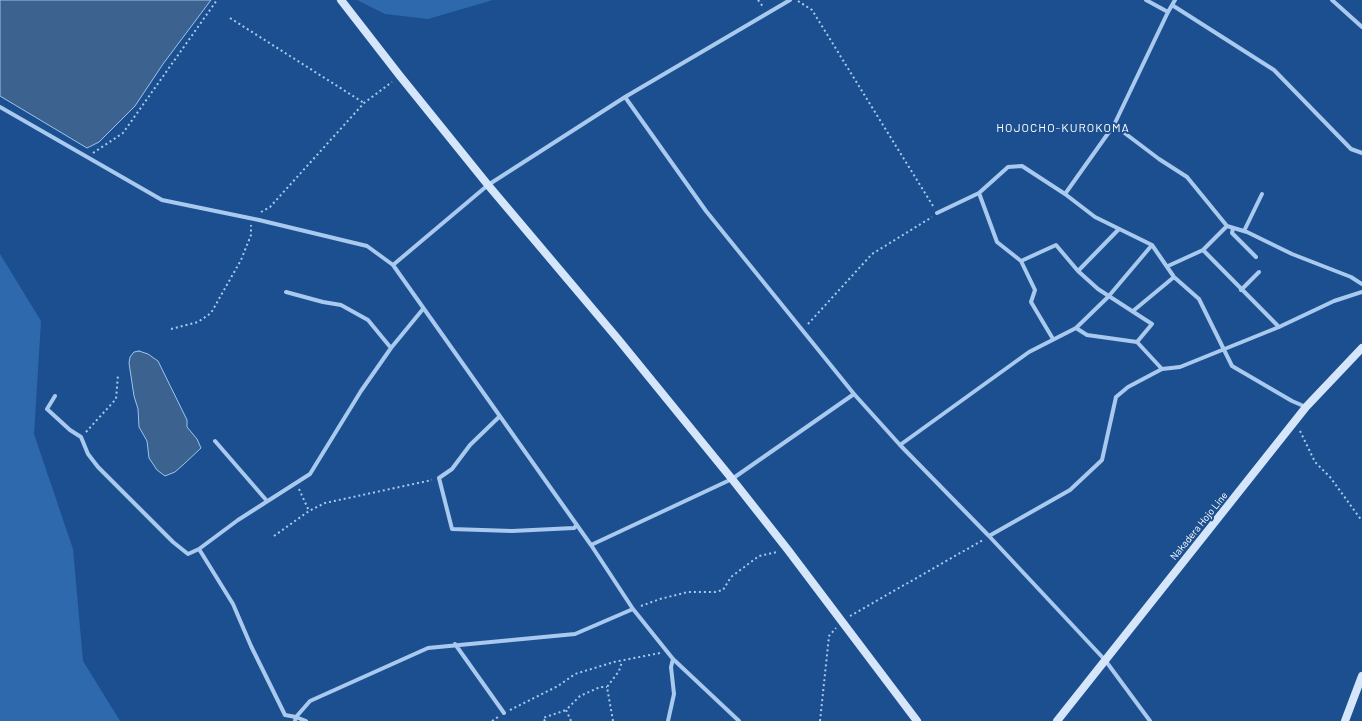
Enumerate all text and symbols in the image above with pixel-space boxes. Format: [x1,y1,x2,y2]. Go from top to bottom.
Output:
district label: HOJOCHO-KUROKOMA [996,121,1130,135]
street label: Nakadera Hojo Line [1168,490,1230,562]

